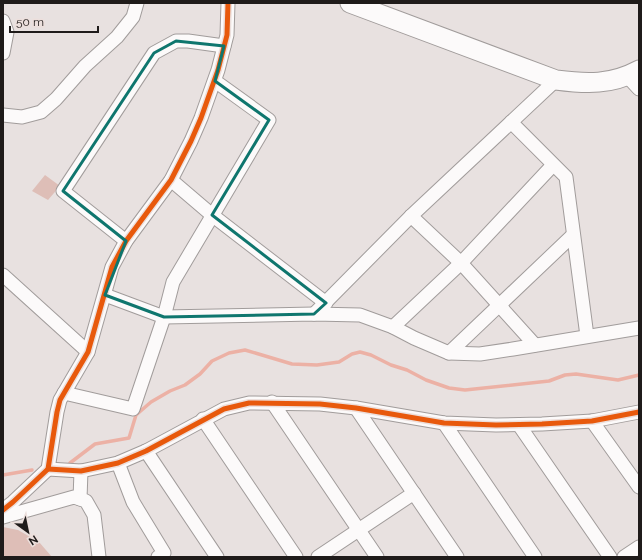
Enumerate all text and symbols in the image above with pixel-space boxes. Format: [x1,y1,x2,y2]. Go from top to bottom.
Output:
scale bar [10,8,98,34]
text: 50 m [16,15,44,29]
north arrow [8,512,48,552]
text: N [26,532,40,548]

